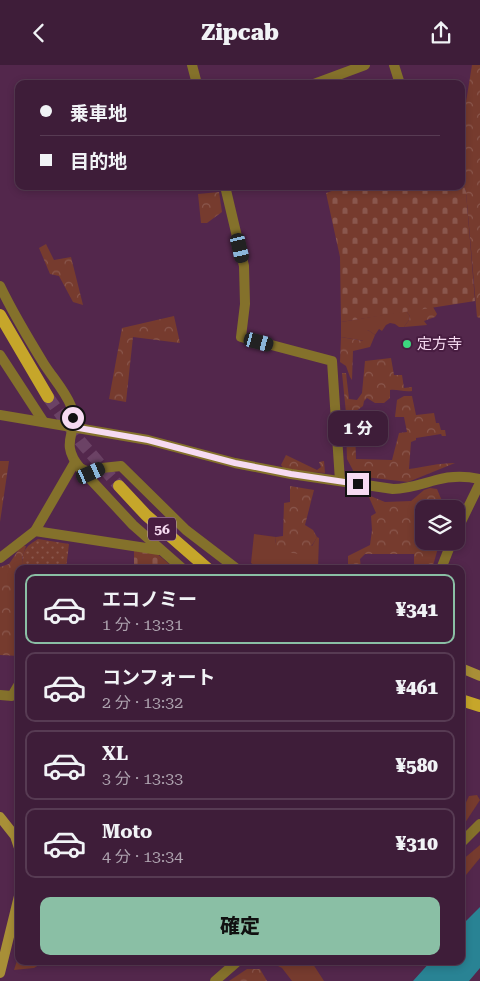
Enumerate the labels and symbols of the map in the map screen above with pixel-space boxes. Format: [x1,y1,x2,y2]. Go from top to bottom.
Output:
car [229,232,250,264]
car [242,331,275,353]
place label: 定方寺 [417,335,462,353]
marker: 定方寺 [401,338,413,350]
route start [62,407,84,429]
callout: 1 分 [328,411,388,447]
car [74,460,107,486]
route end [347,473,369,495]
road number: 56 [148,517,176,541]

